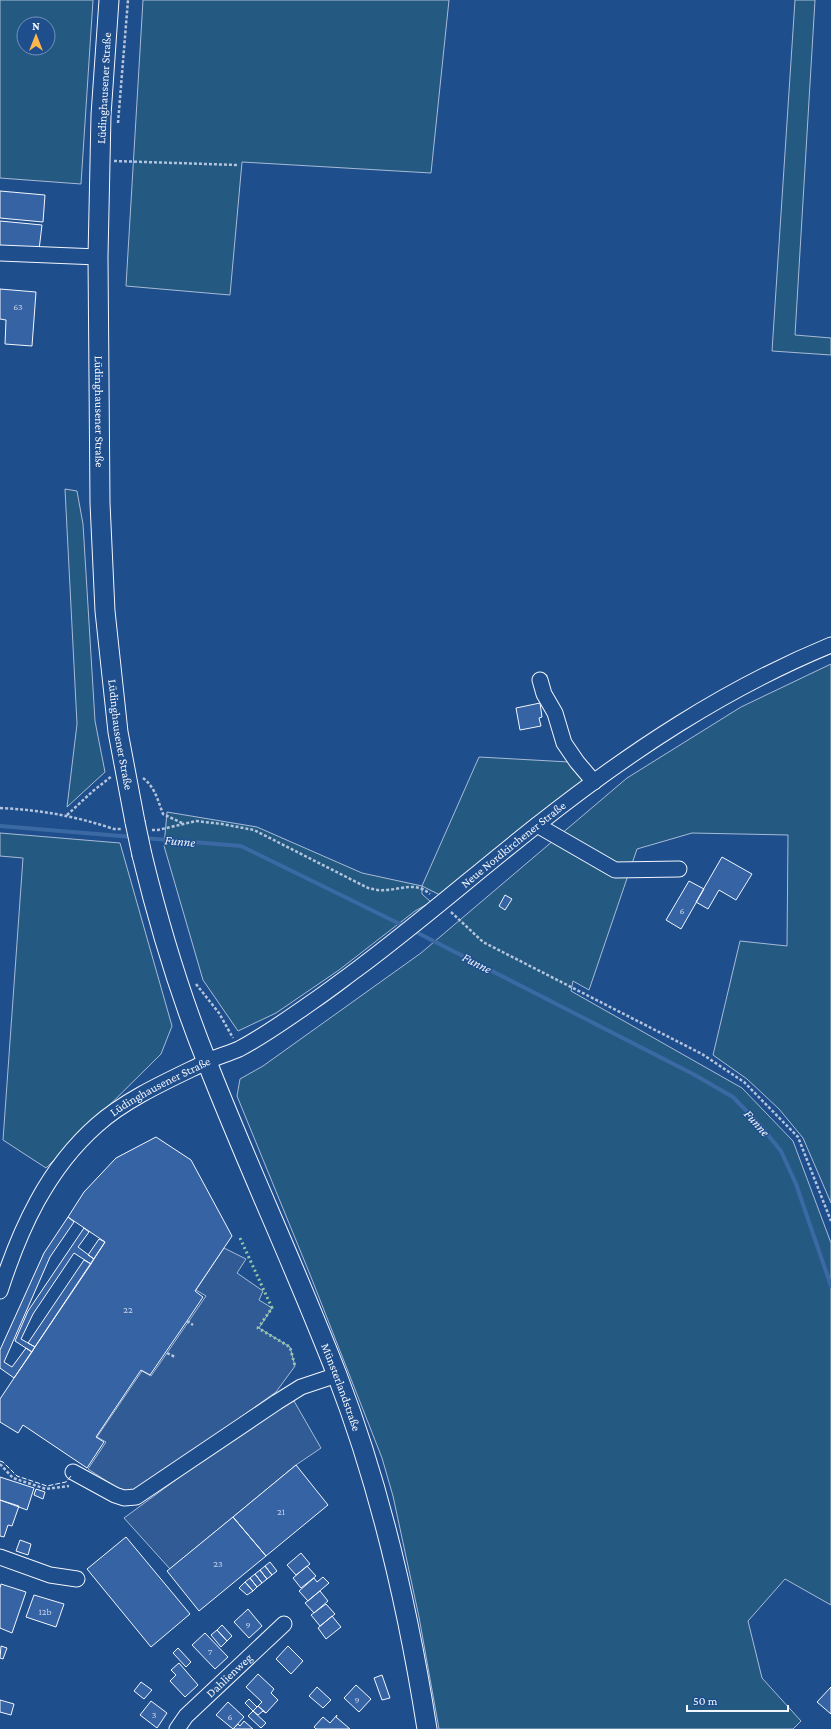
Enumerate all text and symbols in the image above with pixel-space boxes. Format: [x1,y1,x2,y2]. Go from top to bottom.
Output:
north arrow [16,16,56,56]
text: N [32,20,40,32]
street label: Lüdinghausener Straße [94,32,114,144]
house number: 63 [13,301,23,312]
street label: Lüdinghausener Straße [92,356,107,468]
street label: Lüdinghausener Straße [105,679,136,791]
street label: Neue Nordkirchener Straße [458,798,568,891]
water label: Funne [164,832,196,850]
house number: 6 [679,905,685,916]
water label: Funne [460,949,494,977]
street label: Lüdinghausener Straße [107,1054,213,1119]
water label: Funne [741,1107,773,1140]
house number: 22 [123,1304,133,1315]
street label: Münsterlandstraße [318,1341,364,1433]
house number: 21 [277,1506,285,1517]
house number: 23 [213,1558,223,1569]
house number: 12b [38,1606,52,1617]
house number: 9 [245,1619,251,1630]
house number: 7 [208,1646,213,1657]
street label: Dahlienweg [203,1650,255,1700]
scale bar [687,1687,788,1713]
house number: 9 [354,1694,360,1705]
text: 50 m [693,1694,718,1708]
house number: 3 [152,1709,157,1720]
house number: 6 [227,1711,233,1722]

